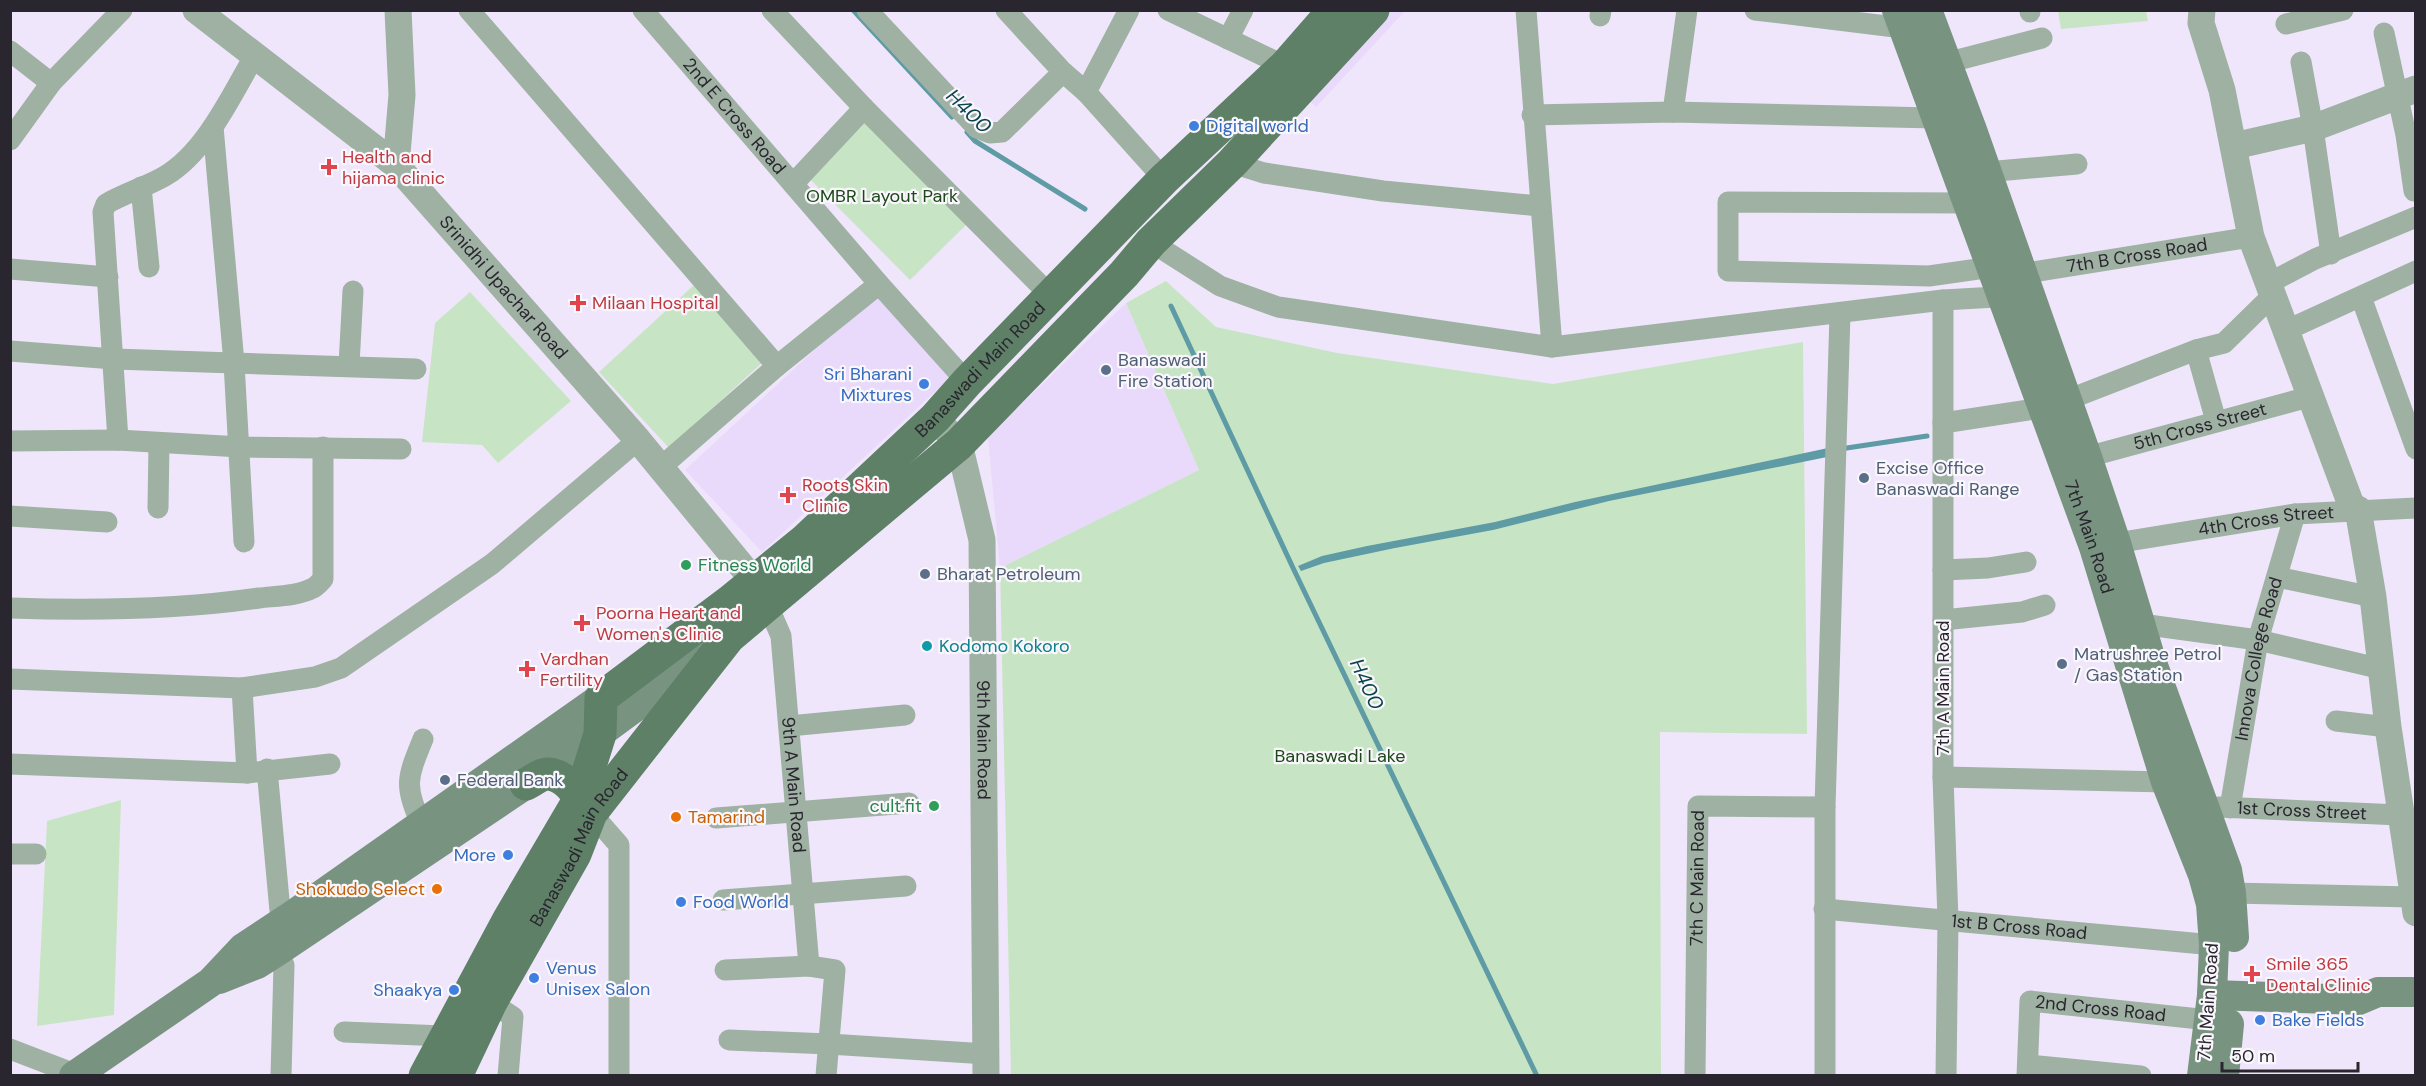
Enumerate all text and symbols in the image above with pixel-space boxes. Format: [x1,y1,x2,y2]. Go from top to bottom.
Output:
street label: 2nd E Cross Road [677,53,791,179]
water label: H400 [941,83,997,139]
place label: Digital world [1206,114,1309,138]
marker: Digital world [1187,119,1201,133]
place label: Health and hijama clinic [342,145,445,190]
marker: Health and hijama clinic [320,158,338,176]
park label: OMBR Layout Park [806,184,958,208]
street label: Srinidhi Upachar Road [434,210,573,364]
street label: 7th B Cross Road [2065,232,2209,278]
place label: Milaan Hospital [592,291,719,315]
marker: Milaan Hospital [569,294,587,312]
street label: Banaswadi Main Road [910,296,1051,443]
place label: Banaswadi Fire Station [1118,348,1213,393]
place label: Sri Bharani Mixtures [824,362,912,407]
marker: Banaswadi Fire Station [1099,363,1113,377]
marker: Sri Bharani Mixtures [917,377,931,391]
street label: 5th Cross Street [2131,397,2269,456]
place label: Excise Office Banaswadi Range [1876,456,2020,501]
marker: Excise Office Banaswadi Range [1857,471,1871,485]
place label: Roots Skin Clinic [802,473,888,518]
street label: 7th Main Road [2059,477,2120,597]
marker: Roots Skin Clinic [779,486,797,504]
street label: 4th Cross Street [2196,500,2335,541]
place label: Fitness World [698,553,812,577]
marker: Fitness World [679,558,693,572]
place label: Bharat Petroleum [937,562,1081,586]
marker: Bharat Petroleum [918,567,932,581]
street label: Innova College Road [2229,574,2288,743]
place label: Poorna Heart and Women's Clinic [596,601,741,646]
marker: Poorna Heart and Women's Clinic [573,614,591,632]
street label: 7th A Main Road [1931,621,1955,755]
place label: Kodomo Kokoro [939,634,1070,658]
marker: Kodomo Kokoro [920,639,934,653]
place label: Matrushree Petrol / Gas Station [2074,642,2222,687]
place label: Vardhan Fertility [540,647,609,692]
water label: H400 [1344,654,1390,714]
marker: Matrushree Petrol / Gas Station [2055,657,2069,671]
marker: Vardhan Fertility [518,660,536,678]
street label: 9th Main Road [971,680,996,800]
street label: 9th A Main Road [776,716,811,854]
park label: Banaswadi Lake [1275,744,1406,768]
street label: Banaswadi Main Road [524,763,634,931]
place label: Federal Bank [457,768,563,792]
marker: Federal Bank [438,773,452,787]
place label: cult.fit [870,794,922,818]
street label: 1st Cross Street [2236,796,2367,826]
marker: cult.fit [927,799,941,813]
place label: Tamarind [688,805,765,829]
marker: Tamarind [669,810,683,824]
street label: 7th C Main Road [1684,810,1710,946]
place label: More [454,843,496,867]
marker: More [501,848,515,862]
place label: Shokudo Select [295,877,425,901]
marker: Shokudo Select [430,882,444,896]
place label: Food World [693,890,789,914]
marker: Food World [674,895,688,909]
street label: 1st B Cross Road [1950,909,2088,945]
street label: 7th Main Road [2192,942,2224,1062]
place label: Smile 365 Dental Clinic [2266,952,2371,997]
place label: Venus Unisex Salon [546,956,650,1001]
marker: Smile 365 Dental Clinic [2243,965,2261,983]
marker: Venus Unisex Salon [527,971,541,985]
place label: Shaakya [373,978,442,1002]
marker: Shaakya [447,983,461,997]
street label: 2nd Cross Road [2034,990,2167,1027]
place label: Bake Fields [2272,1008,2365,1032]
marker: Bake Fields [2253,1013,2267,1027]
scale bar [2222,1035,2358,1073]
text: 50 m [2231,1044,2275,1068]

